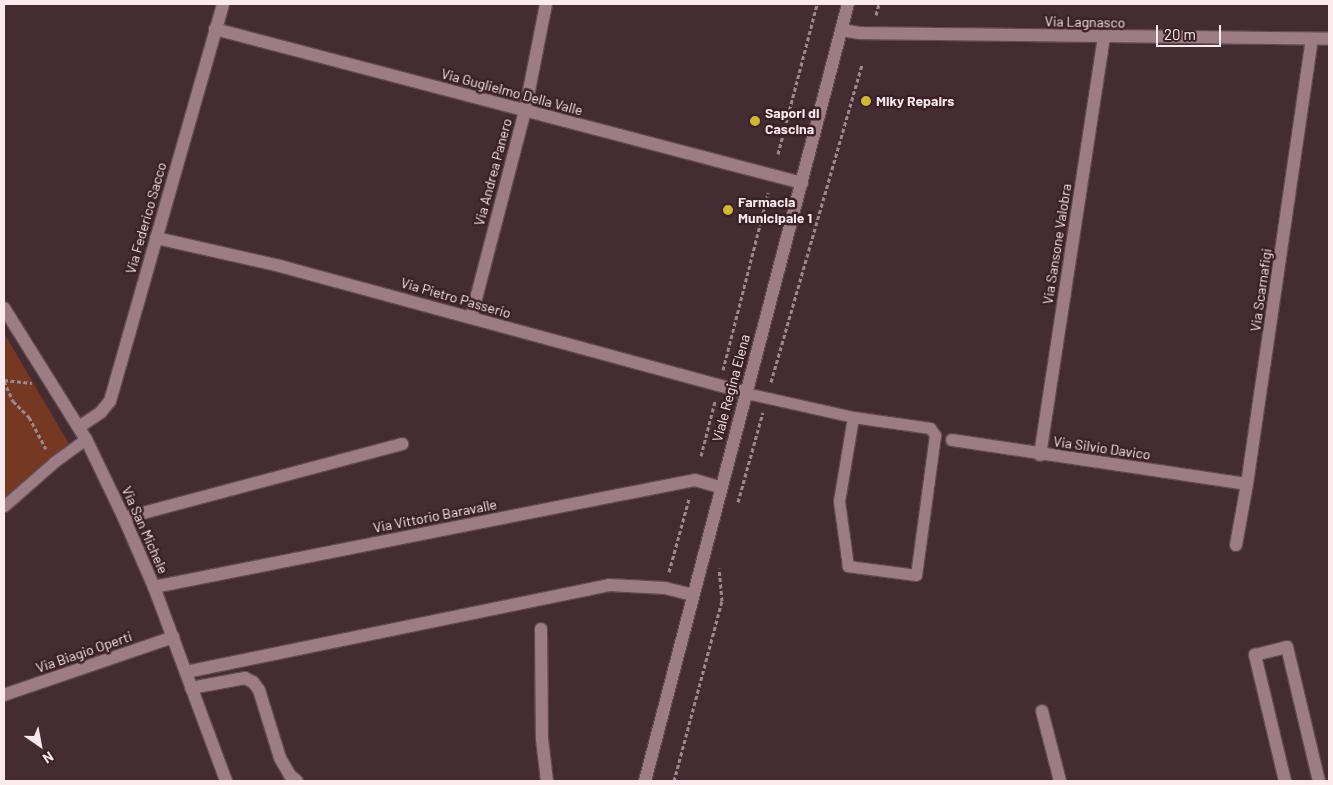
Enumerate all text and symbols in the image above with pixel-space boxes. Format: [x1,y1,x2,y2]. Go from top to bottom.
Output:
street label: Via Lagnasco [1045,13,1125,31]
scale bar [1158,15,1223,47]
text: 20 m [1164,25,1196,43]
street label: Via Guglielmo Della Valle [439,65,585,119]
place label: Miky Repairs [876,93,954,109]
marker: Miky Repairs [860,95,872,107]
place label: Sapori di Cascina [765,105,820,138]
marker: Sapori di Cascina [749,115,761,127]
street label: Via Andrea Panero [471,116,515,228]
street label: Via Federico Sacco [122,160,170,276]
street label: Via Sansone Valobra [1039,182,1075,306]
place label: Farmacia Municipale 1 [738,194,812,226]
marker: Farmacia Municipale 1 [722,204,734,216]
street label: Via Scarnafigi [1247,247,1275,333]
street label: Via Pietro Passerio [399,274,513,322]
street label: Viale Regina Elena [709,332,753,444]
street label: Via Silvio Davico [1052,433,1152,463]
street label: Via San Michele [118,484,172,576]
street label: Via Vittorio Baravalle [372,496,498,536]
street label: Via Biagio Operti [34,628,134,676]
north arrow [15,720,65,770]
text: N [40,748,57,768]

